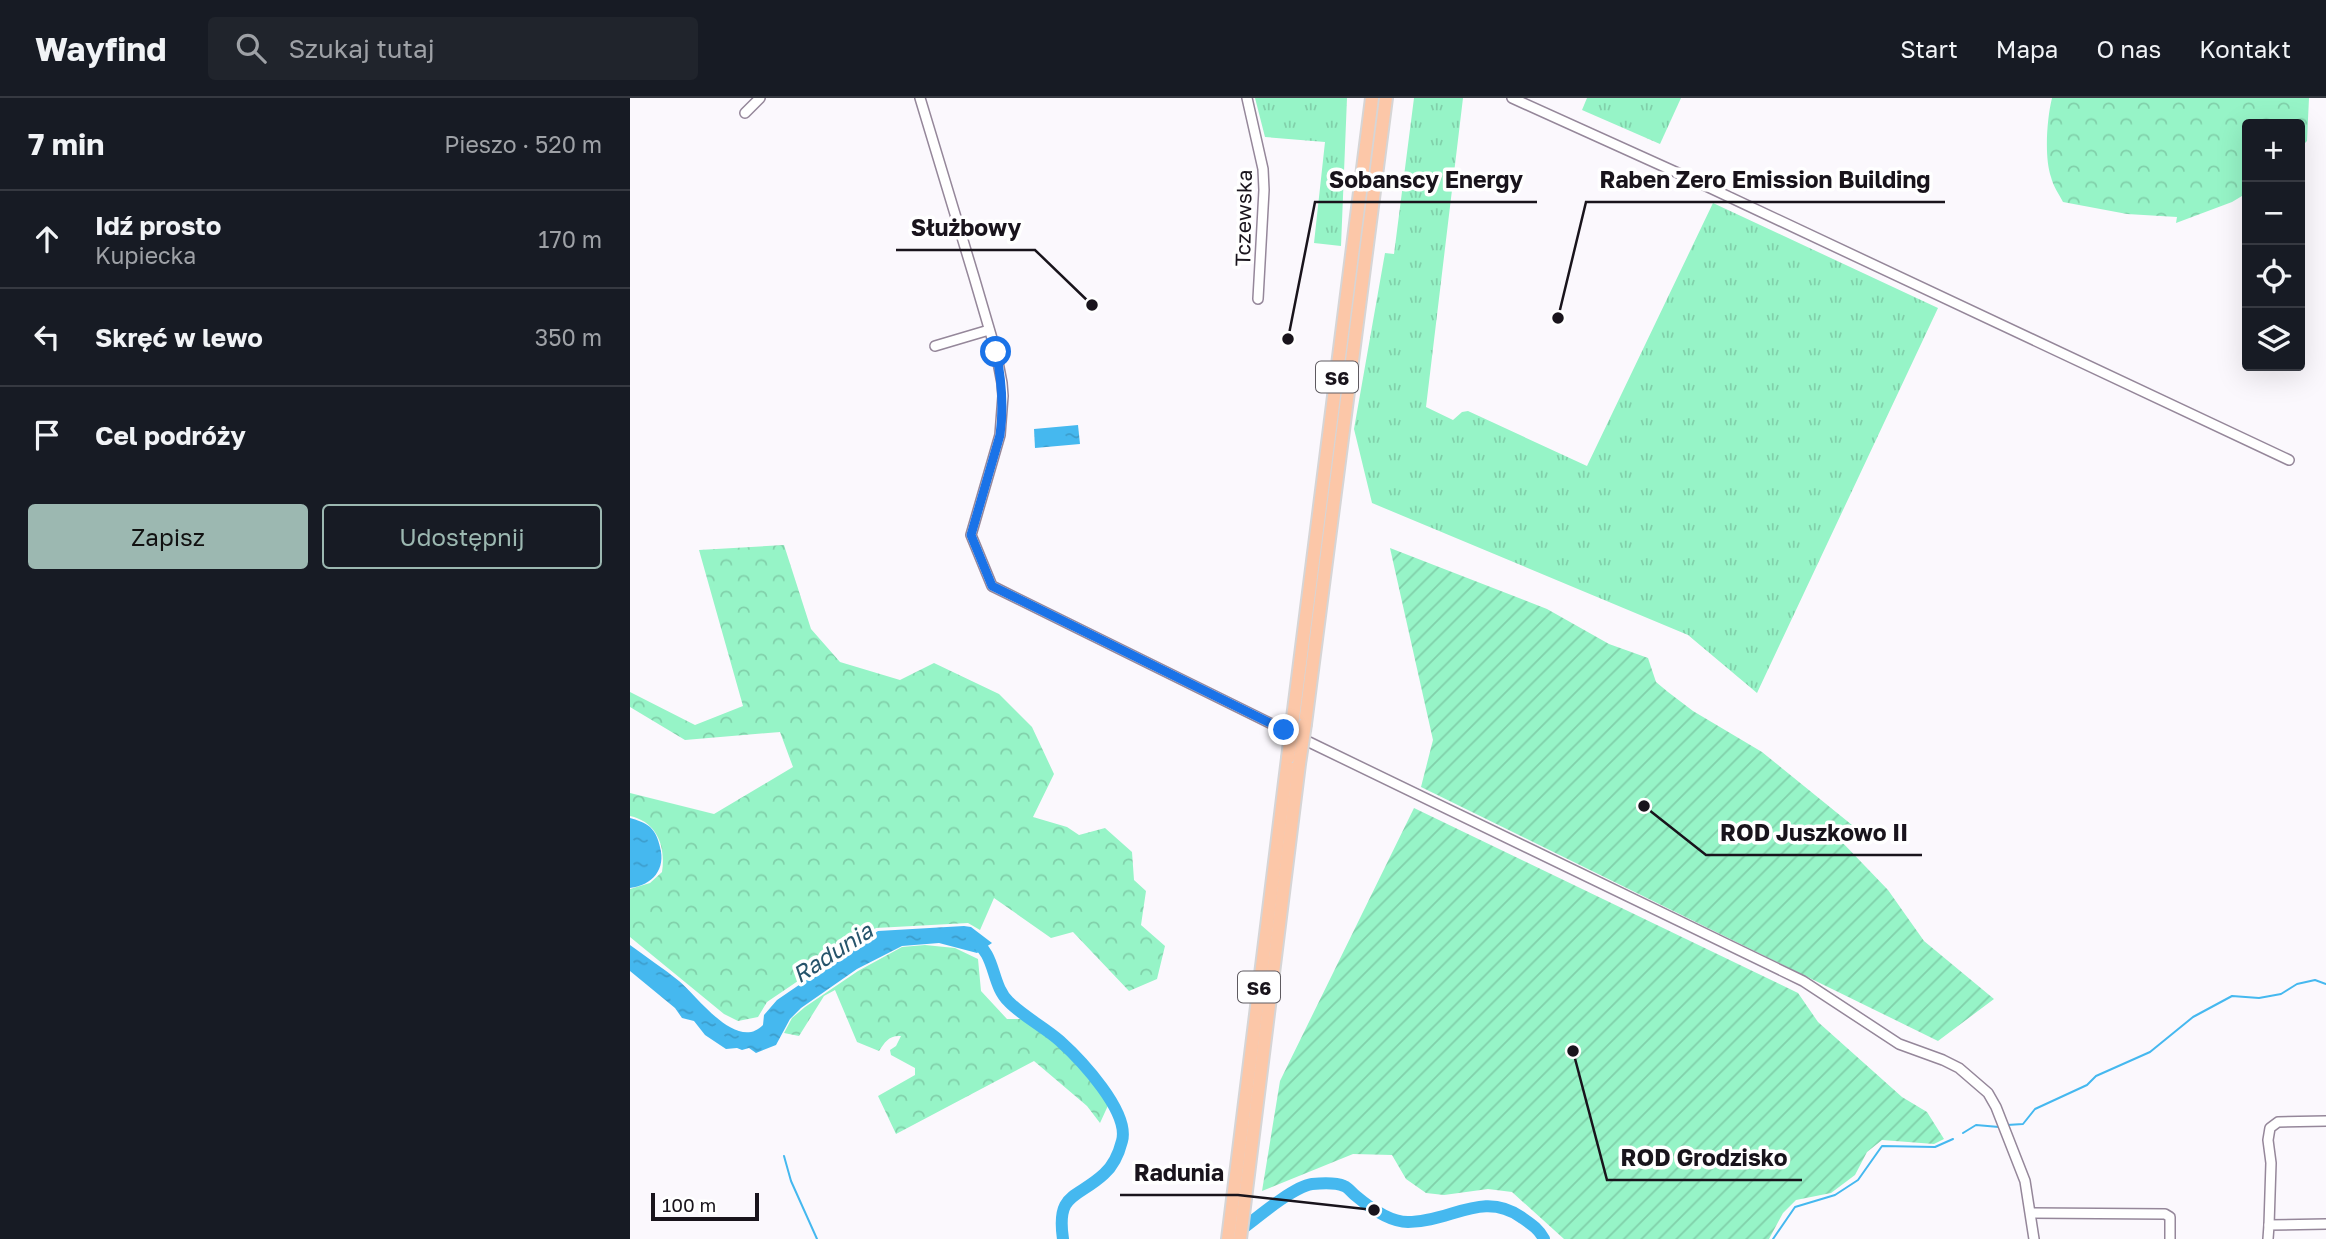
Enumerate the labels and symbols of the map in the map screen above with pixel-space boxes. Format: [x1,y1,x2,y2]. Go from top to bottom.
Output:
callout: Sobanscy Energy [1315,158,1537,202]
callout: Raben Zero Emission Building [1586,158,1945,202]
text: Sobanscy Energy [1329,165,1523,193]
text: Raben Zero Emission Building [1600,165,1930,193]
street label: Tczewska [1229,169,1257,267]
callout: Służbowy [896,206,1035,250]
text: Służbowy [911,213,1022,241]
route start [980,336,1011,367]
road number: S6 [1316,362,1358,392]
route end [1268,714,1299,745]
callout: ROD Juszkowo II [1706,811,1922,855]
text: ROD Juszkowo II [1720,818,1908,846]
water label: Radunia [787,915,878,988]
road number: S6 [1238,972,1280,1002]
callout: ROD Grodzisko [1607,1136,1802,1180]
text: ROD Grodzisko [1621,1143,1788,1171]
callout: Radunia [1120,1151,1238,1195]
text: Radunia [1134,1158,1224,1186]
scale bar [651,1190,760,1222]

